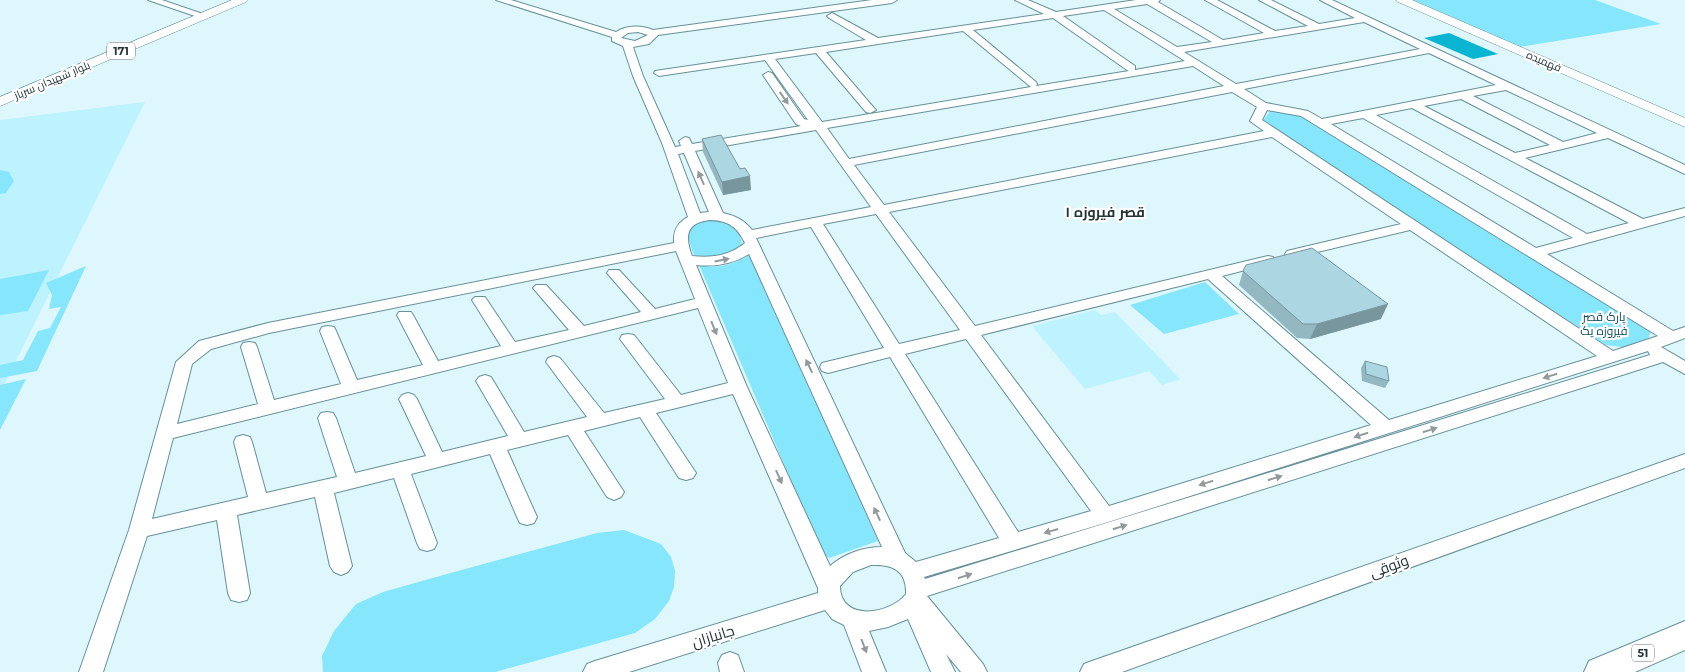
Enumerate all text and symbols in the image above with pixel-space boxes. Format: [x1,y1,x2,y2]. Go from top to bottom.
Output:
road number: 171 [107,42,135,59]
street label: فهمیده [1524,47,1564,75]
street label: بلوار شهیدان سرباز [11,58,92,103]
one-way arrow [779,91,789,105]
one-way arrow [697,171,705,185]
district label: قصر فیروزه ۱ [1065,203,1145,221]
one-way arrow [714,256,729,264]
park label: پارک قصر فیروزه یک [1580,309,1628,338]
one-way arrow [711,321,719,335]
one-way arrow [804,359,812,373]
one-way arrow [1542,372,1557,380]
one-way arrow [1422,425,1437,433]
one-way arrow [1354,431,1369,439]
one-way arrow [775,470,783,484]
one-way arrow [1267,474,1282,482]
one-way arrow [1198,480,1213,488]
one-way arrow [872,507,880,521]
one-way arrow [1112,523,1127,531]
one-way arrow [1043,527,1058,535]
street label: وثوقی [1367,550,1411,583]
one-way arrow [957,572,972,579]
street label: جانبازان [689,621,737,652]
one-way arrow [861,638,868,653]
road number: 51 [1632,644,1654,661]

